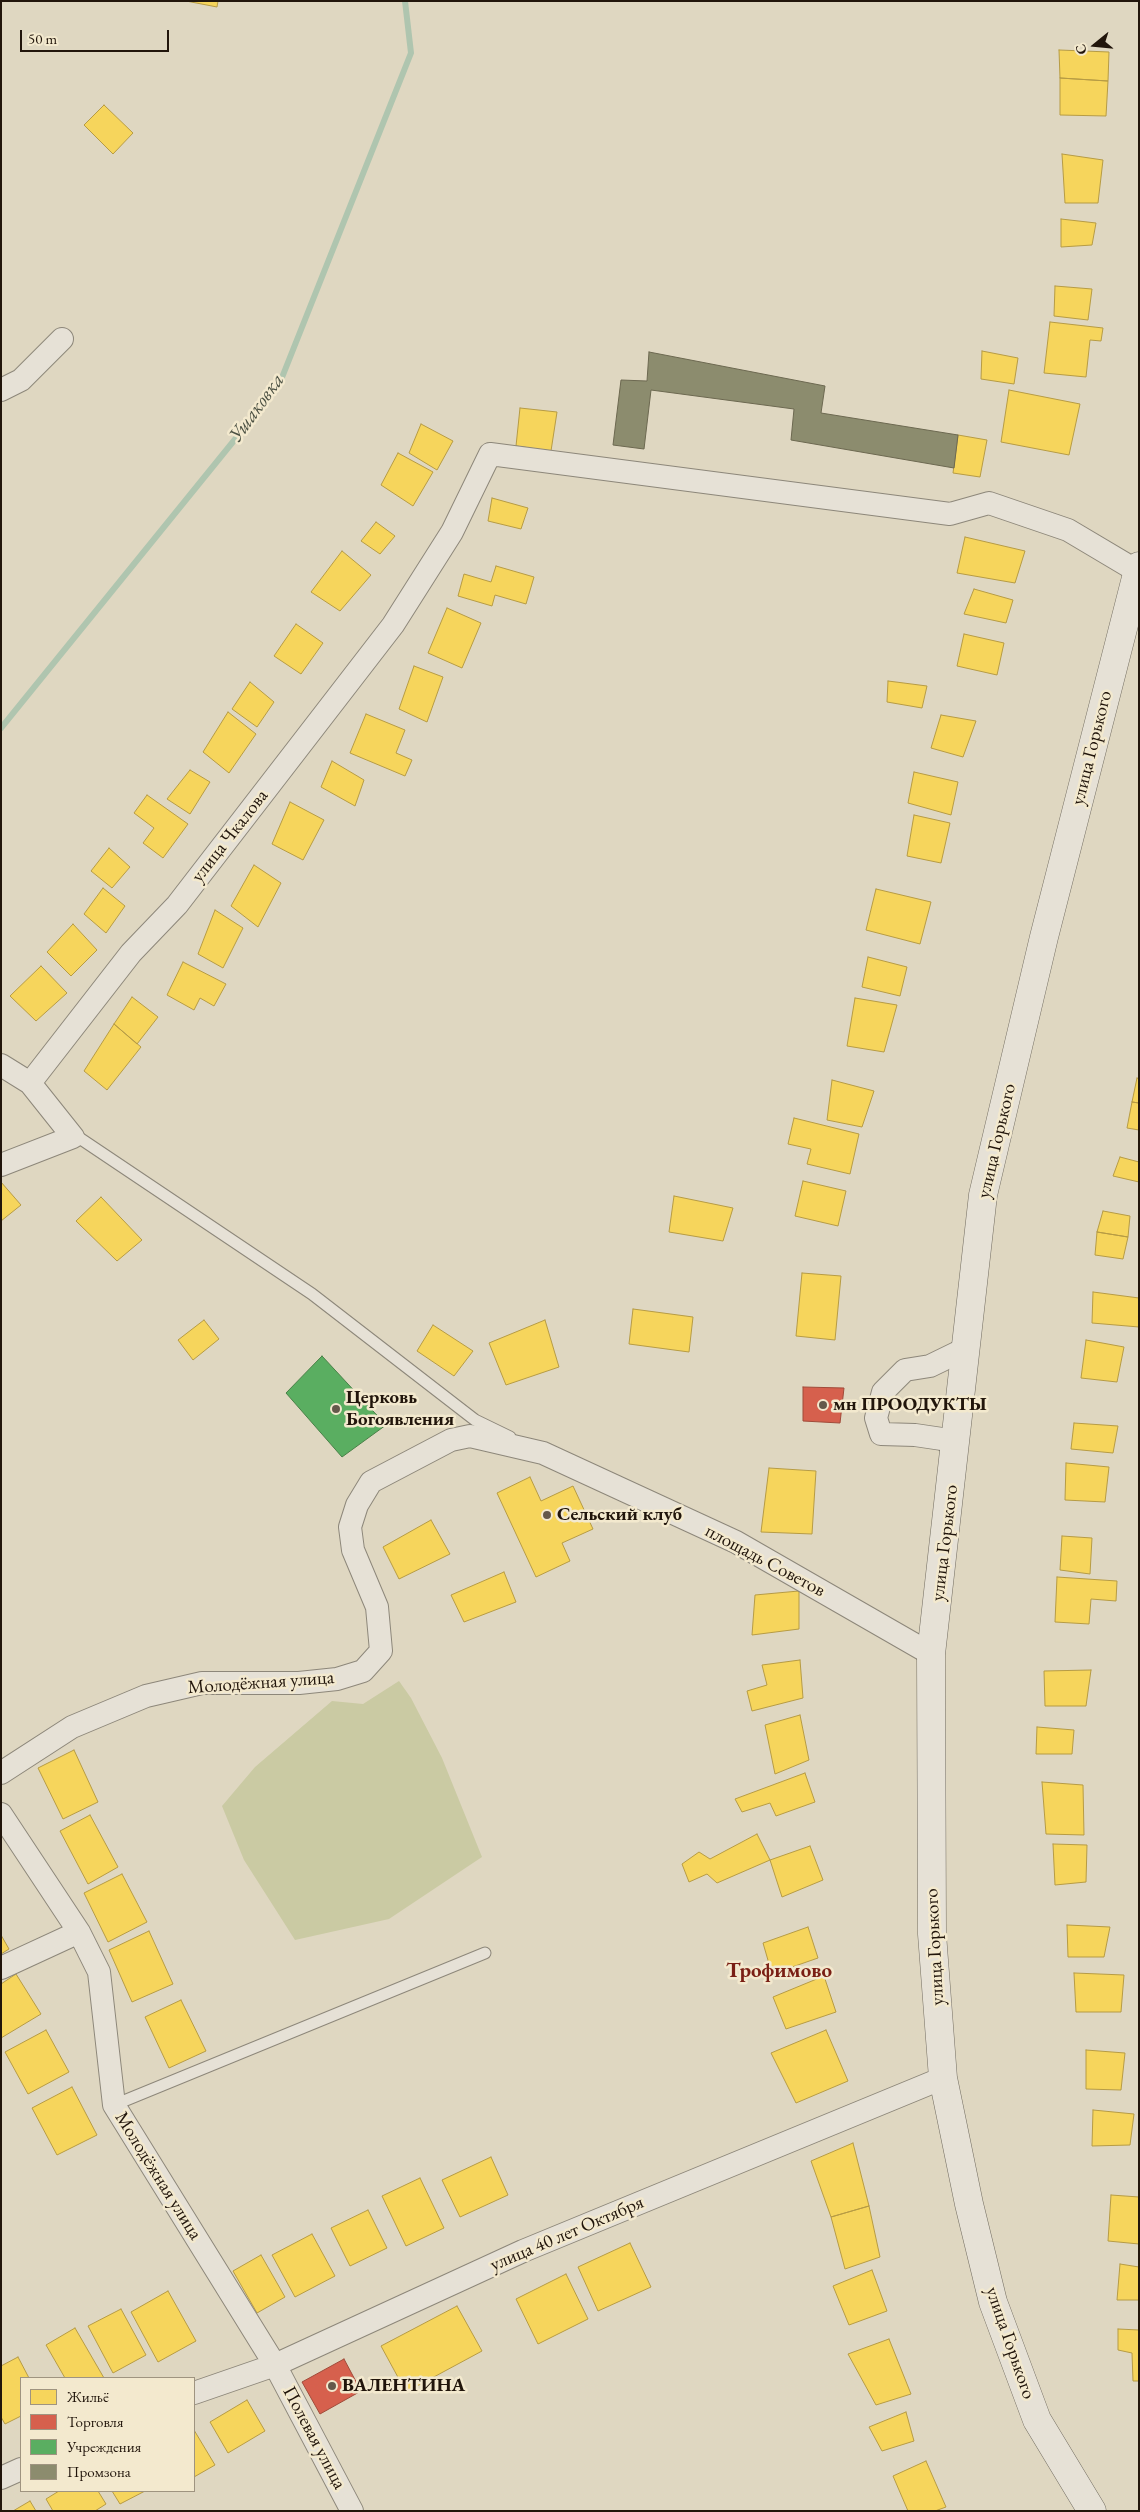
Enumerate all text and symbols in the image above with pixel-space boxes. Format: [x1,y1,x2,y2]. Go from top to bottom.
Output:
scale bar [22,20,171,52]
north arrow [1070,20,1120,70]
text: 50 m [28,29,57,48]
text: С [1071,42,1091,57]
water label: Ушаковка [224,369,290,447]
street label: улица Горького [1067,688,1117,808]
street label: улица Чкалова [187,785,273,887]
street label: улица Горького [973,1081,1021,1201]
place label: Церковь Богоявления [346,1387,454,1431]
place label: мн ПРООДУКТЫ [833,1394,987,1416]
marker: мн ПРООДУКТЫ [817,1399,829,1411]
marker: Церковь Богоявления [330,1403,342,1415]
street label: улица Горького [927,1483,963,1603]
place label: Сельский клуб [557,1504,682,1526]
marker: Сельский клуб [541,1509,553,1521]
street label: площадь Советов [701,1520,829,1602]
street label: Молодёжная улица [187,1667,335,1699]
street label: улица Горького [921,1888,949,2006]
district label: Трофимово [726,1958,832,1984]
street label: Молодёжная улица [109,2108,207,2244]
street label: улица 40 лет Октября [487,2191,647,2277]
street label: улица Горького [980,2284,1040,2402]
place label: ВАЛЕНТИНА [342,2375,465,2397]
legend [20,2377,195,2492]
marker: ВАЛЕНТИНА [326,2380,338,2392]
street label: Полевая улица [277,2383,351,2493]
text: Жильё [67,2387,109,2406]
text: Торговля [67,2412,123,2431]
text: Учреждения [67,2437,141,2456]
text: Промзона [67,2462,131,2481]

